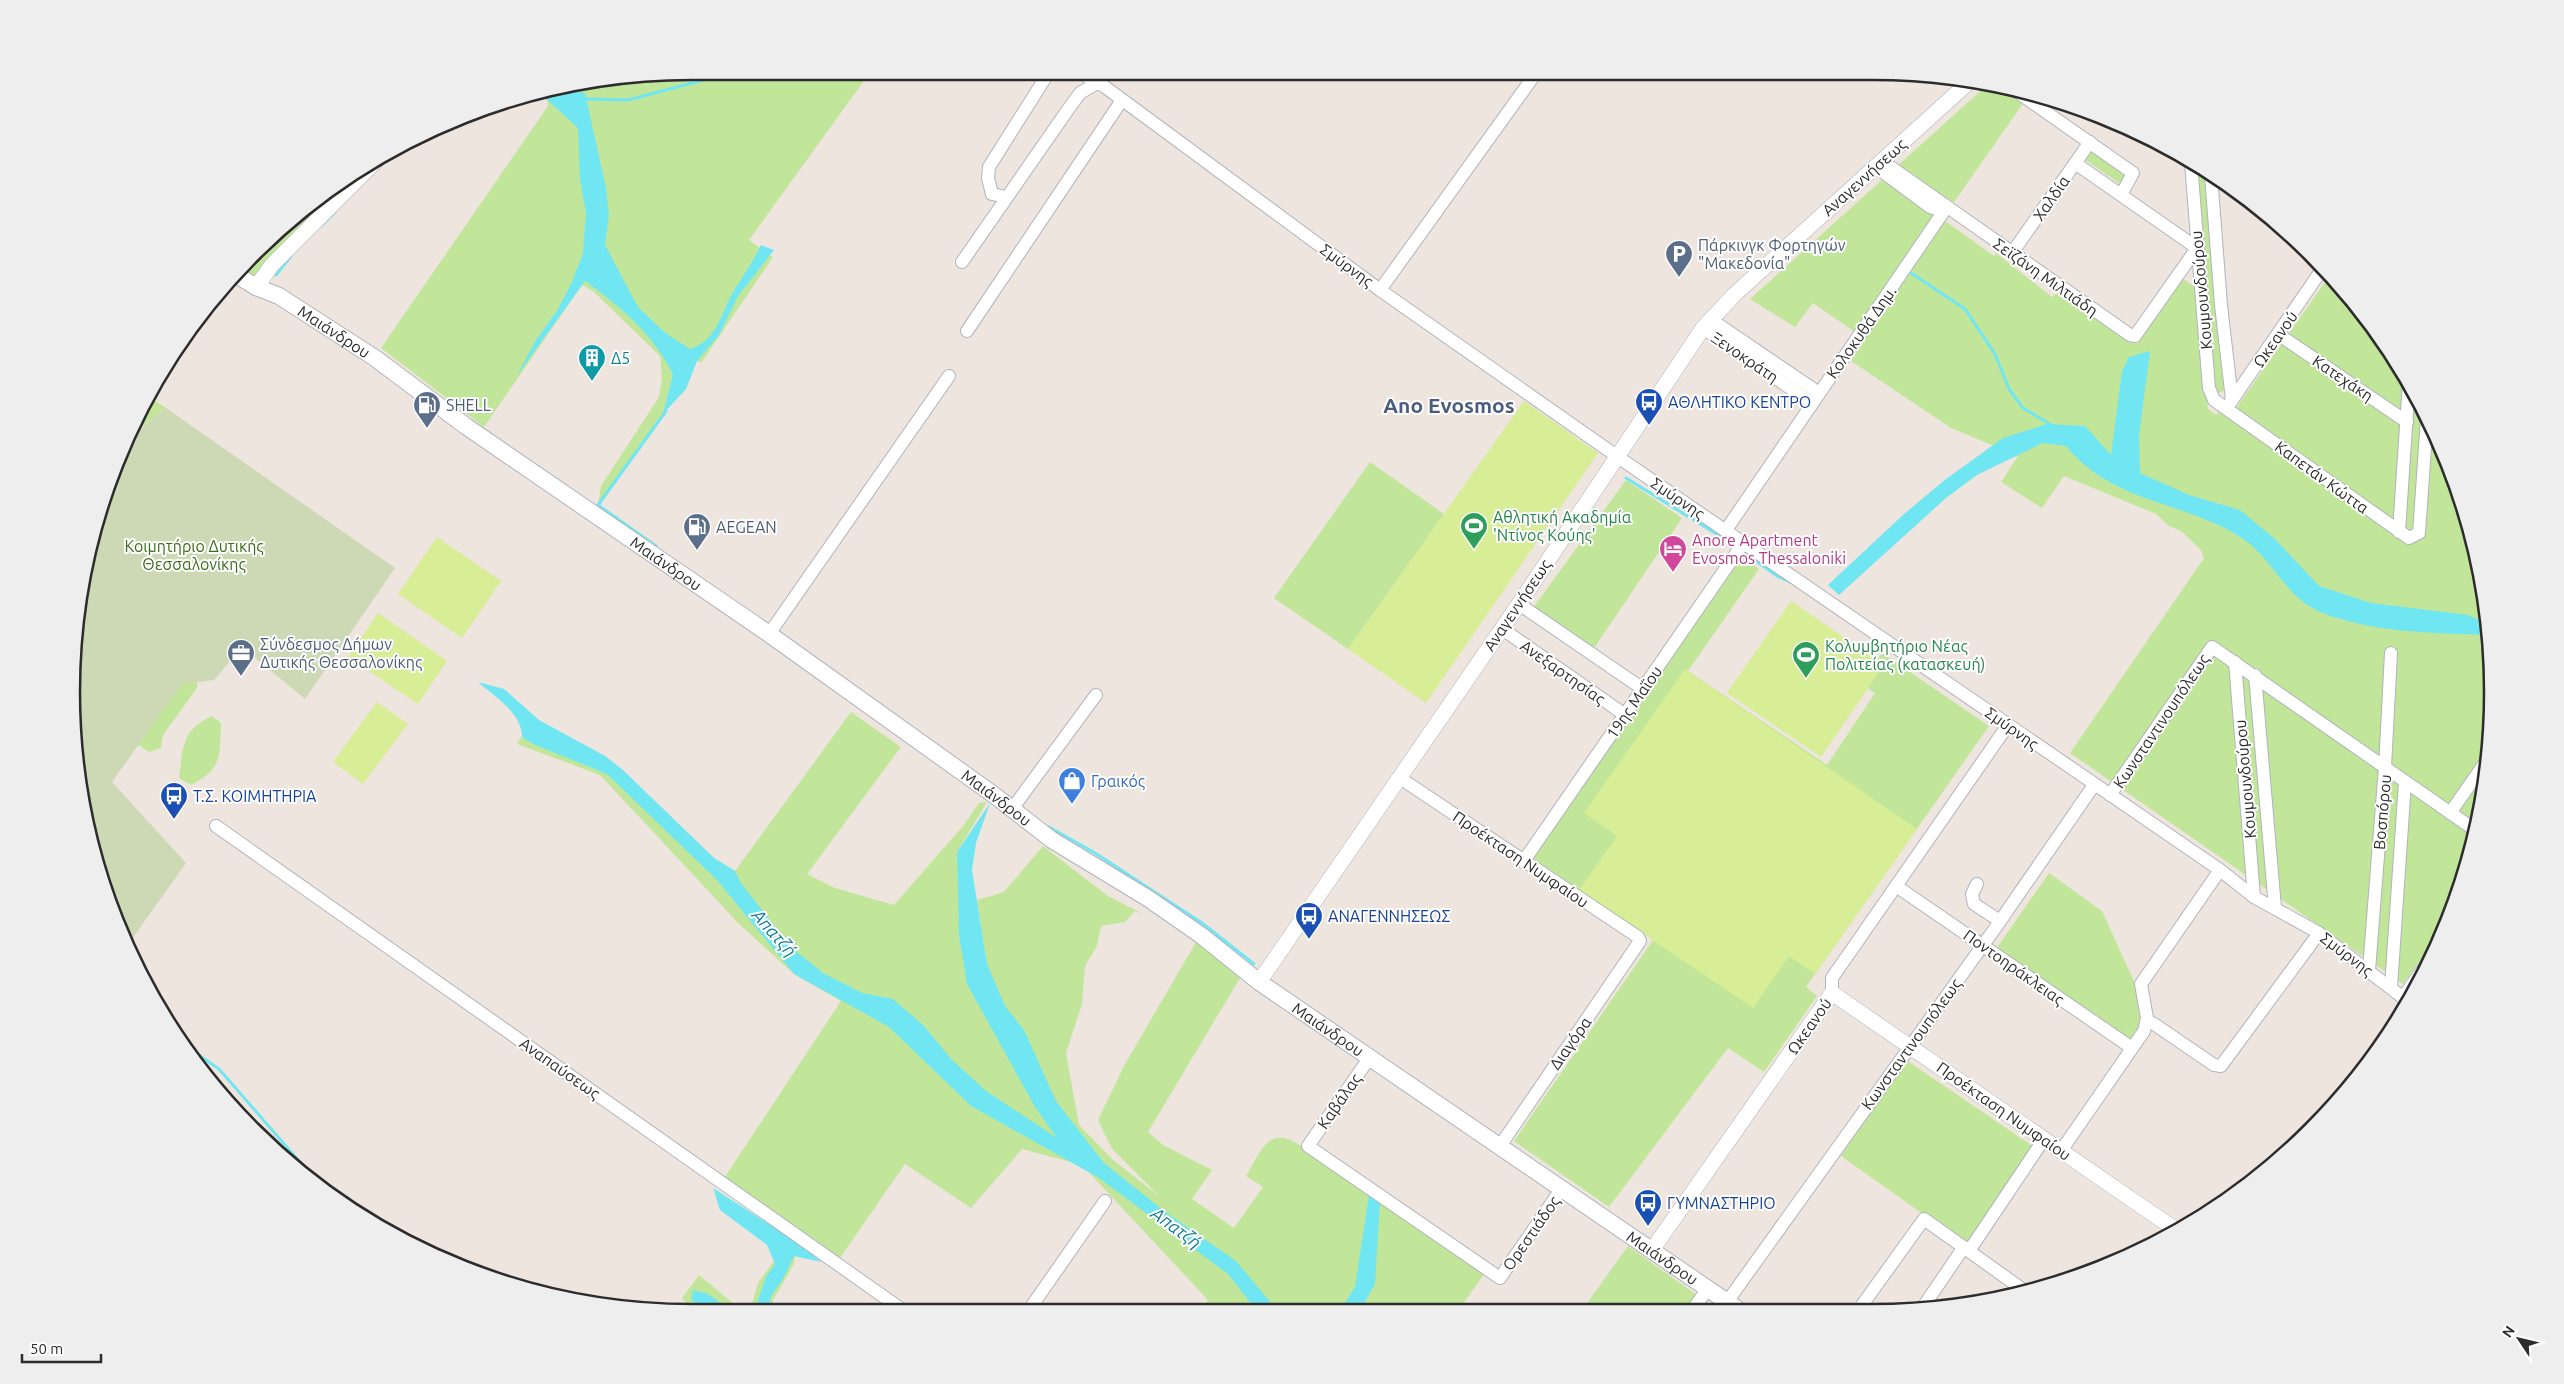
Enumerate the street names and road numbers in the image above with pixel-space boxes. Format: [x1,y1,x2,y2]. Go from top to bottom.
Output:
street label: Αναγεννήσεως [1818,135,1910,220]
street label: Χαλδία [2029,172,2073,224]
street label: Κουμουνδούρου [2187,230,2215,350]
street label: Σεϊζάνη Μιλτιάδη [1990,234,2102,321]
street label: Σμύρνης [1317,240,1377,291]
street label: Κολοκυθά Δημ. [1822,282,1900,382]
street label: Μαιάνδρου [295,302,374,361]
street label: Ωκεανού [2249,307,2301,371]
street label: Ξενοκράτη [1708,328,1782,386]
street label: Κατεχάκη [2309,351,2377,405]
street label: Καπετάν Κώττα [2272,437,2373,517]
street label: Σμύρνης [1647,474,1708,523]
street label: Μαιάνδρου [627,533,705,594]
street label: Αναγεννήσεως [1480,556,1555,655]
street label: Ανεξαρτησίας [1517,636,1609,709]
street label: Κωνσταντινουπόλεως [2109,651,2213,792]
street label: 19ης Μαΐου [1602,662,1666,742]
street label: Σμύρνης [1981,703,2042,754]
street label: Κουμουνδούρου [2231,719,2259,839]
street label: Μαιάνδρου [958,766,1035,830]
street label: Βοσπόρου [2370,773,2394,851]
street label: Προέκταση Νυμφαίου [1450,807,1592,911]
street label: Ποντοηράκλειας [1960,926,2068,1009]
street label: Σμύρνης [2317,928,2377,980]
street label: Κωνσταντινουπόλεως [1857,975,1965,1114]
street label: Ωκεανού [1783,994,1835,1058]
street label: Μαιάνδρου [1289,999,1367,1060]
street label: Διαγόρα [1545,1013,1595,1073]
street label: Αναπαύσεως [516,1034,604,1103]
street label: Προέκταση Νυμφαίου [1934,1058,2074,1164]
street label: Καβάλας [1313,1070,1365,1133]
street label: Ορεστιάδος [1499,1192,1564,1274]
street label: Μαιάνδρου [1623,1227,1702,1288]

